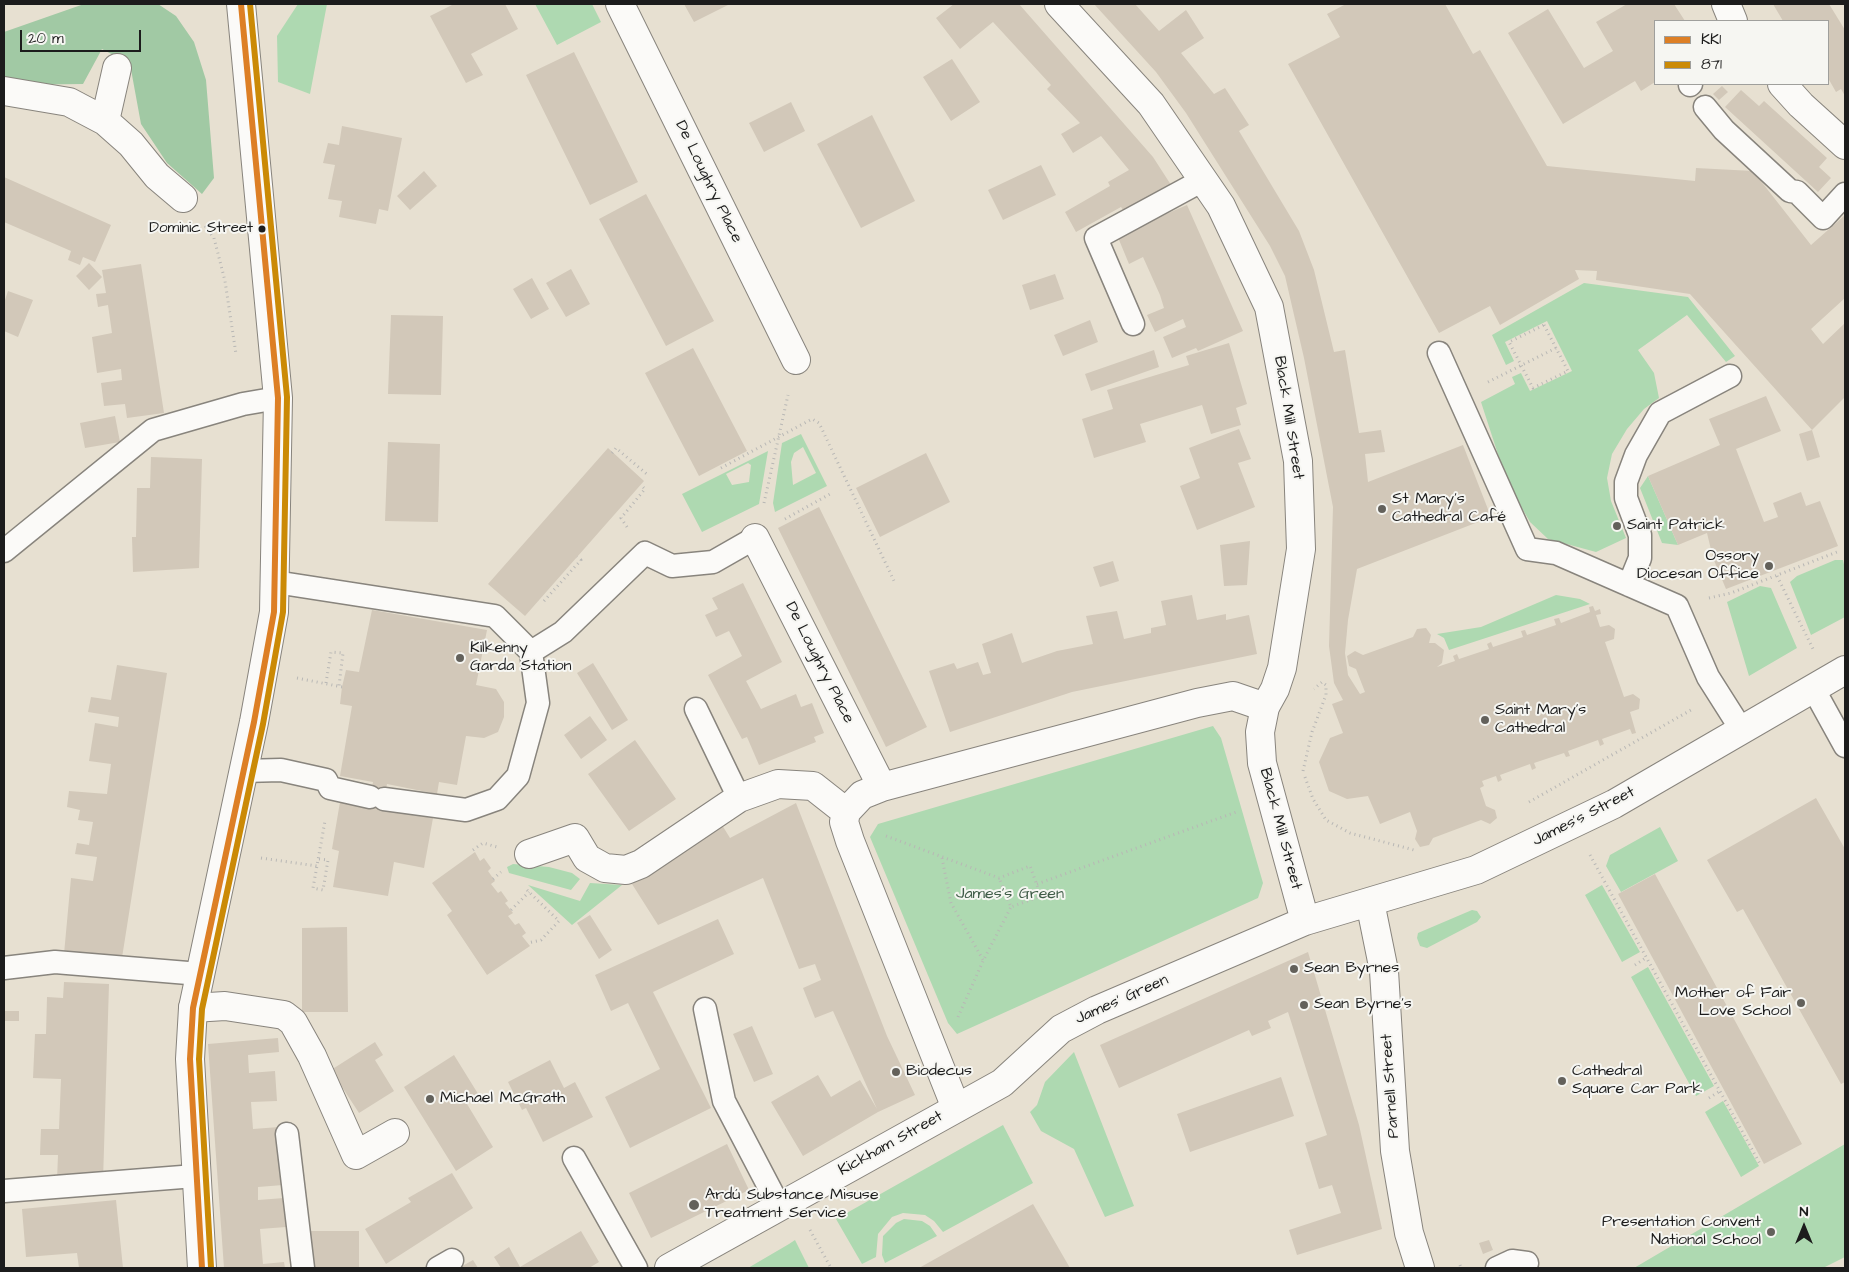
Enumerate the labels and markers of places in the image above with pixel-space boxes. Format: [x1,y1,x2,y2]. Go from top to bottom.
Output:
place label: Dominic Street [149,220,253,238]
marker: Dominic Street [257,224,267,234]
place label: St Mary's Cathedral Café [1392,490,1506,528]
marker: St Mary's Cathedral Café [1376,503,1388,515]
place label: Saint Patrick [1627,516,1725,536]
marker: Saint Patrick [1611,520,1623,532]
place label: Ossory Diocesan Office [1637,547,1759,585]
marker: Ossory Diocesan Office [1763,560,1775,572]
place label: Kilkenny Garda Station [470,639,572,677]
marker: Kilkenny Garda Station [454,652,466,664]
place label: Saint Mary's Cathedral [1495,701,1586,739]
marker: Saint Mary's Cathedral [1479,714,1491,726]
place label: Sean Byrnes [1304,959,1399,979]
marker: Sean Byrnes [1288,963,1300,975]
place label: Mother of Fair Love School [1675,984,1791,1022]
place label: Sean Byrne’s [1314,995,1412,1015]
marker: Mother of Fair Love School [1795,997,1807,1009]
marker: Sean Byrne’s [1298,999,1310,1011]
place label: Biodecus [906,1062,972,1082]
place label: Cathedral Square Car Park [1572,1062,1702,1100]
marker: Biodecus [890,1066,902,1078]
marker: Cathedral Square Car Park [1556,1075,1568,1087]
place label: Michael McGrath [440,1089,565,1109]
marker: Michael McGrath [424,1093,436,1105]
place label: Ardú Substance Misuse Treatment Service [705,1186,879,1224]
marker: Ardú Substance Misuse Treatment Service [687,1198,701,1212]
place label: Presentation Convent National School [1602,1213,1761,1251]
marker: Presentation Convent National School [1765,1226,1777,1238]

